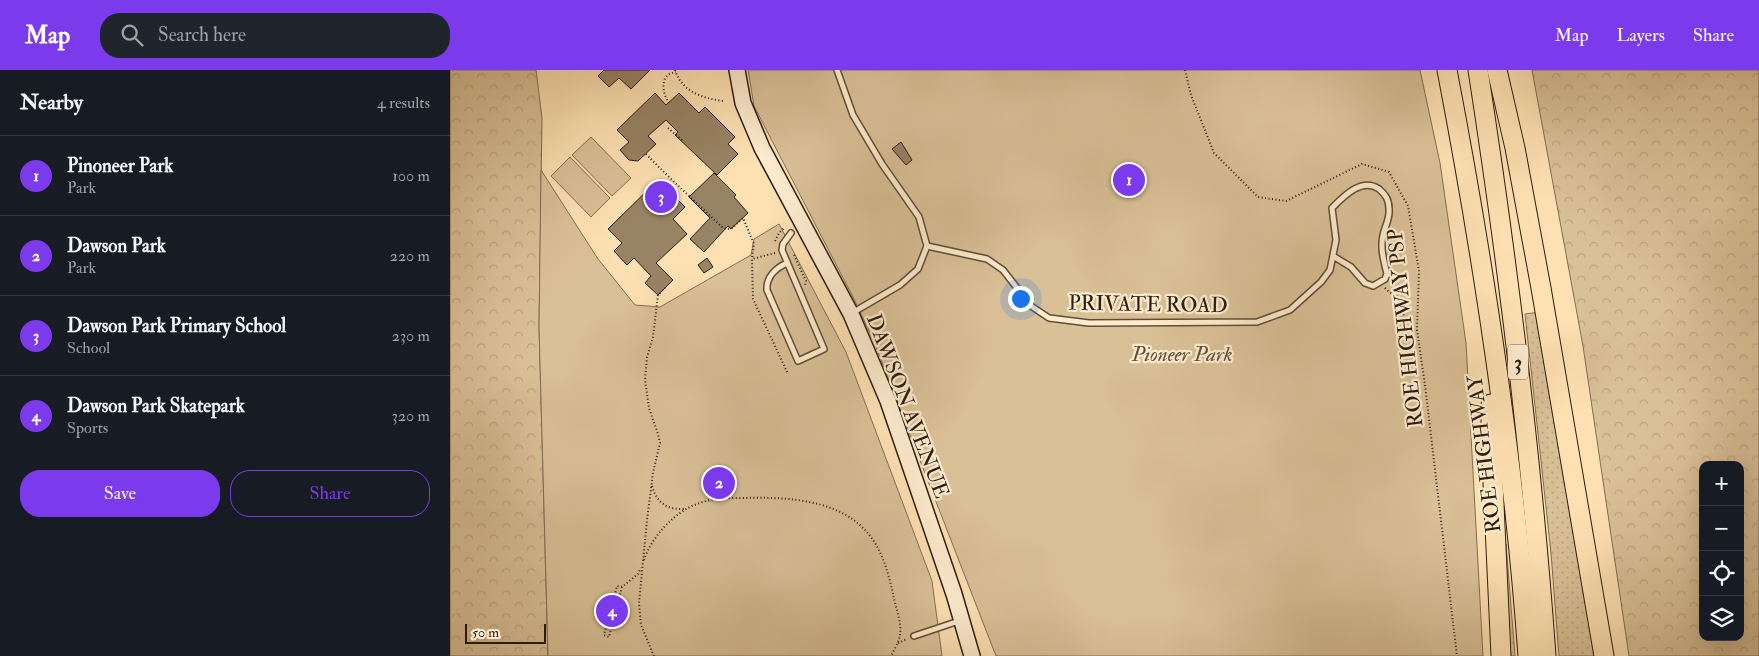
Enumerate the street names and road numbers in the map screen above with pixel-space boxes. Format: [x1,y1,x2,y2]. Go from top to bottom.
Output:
street label: ROE HIGHWAY PSP [1382,227,1429,428]
street label: PRIVATE ROAD [1068,290,1228,319]
street label: DAWSON AVENUE [860,310,955,502]
road number: 3 [1508,344,1528,380]
street label: ROE HIGHWAY [1461,373,1508,534]

